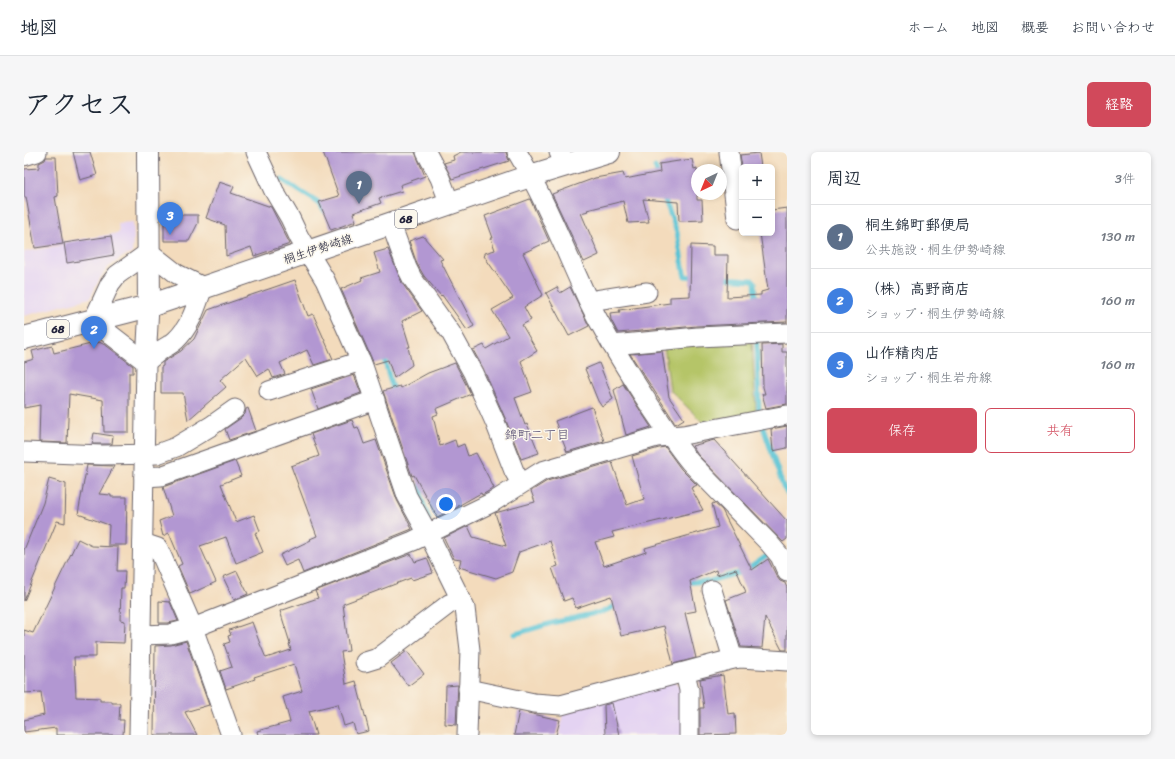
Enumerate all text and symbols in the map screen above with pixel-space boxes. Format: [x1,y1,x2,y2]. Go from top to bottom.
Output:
text: 地図 [20,11,58,44]
text: ホーム [908,15,949,40]
text: 地図 [971,15,999,40]
text: 概要 [1021,15,1049,40]
text: お問い合わせ [1071,15,1155,40]
text: アクセス [24,80,134,129]
button: 経路 [1087,82,1151,127]
text: 周辺 [827,163,861,193]
north arrow [691,164,727,200]
map controls [739,164,775,236]
button: + [739,164,775,200]
text: 3件 [1115,167,1135,190]
pin: 1 [346,171,372,204]
button: − [739,200,775,236]
pin: 3 [157,202,183,235]
road number: 68 [395,210,417,228]
text: 桐生錦町郵便局 [865,212,970,238]
text: 1 [837,225,843,248]
text: 130 m [1101,225,1135,248]
street label: 桐生伊勢崎線 [280,227,356,271]
text: 公共施設 · 桐生伊勢崎線 [865,238,1005,261]
text: （株）高野商店 [865,276,970,302]
text: 2 [836,289,844,312]
text: 160 m [1100,289,1135,312]
text: ショップ · 桐生伊勢崎線 [865,302,1005,325]
pin: 2 [81,316,107,349]
road number: 68 [47,320,69,338]
text: 山作精肉店 [865,340,940,366]
text: 3 [836,353,844,376]
text: 160 m [1100,353,1135,376]
text: ショップ · 桐生岩舟線 [865,366,992,389]
button: 保存 [827,408,977,453]
button: 共有 [985,408,1135,453]
district label: 錦町二丁目 [504,423,570,446]
your location [436,494,456,514]

